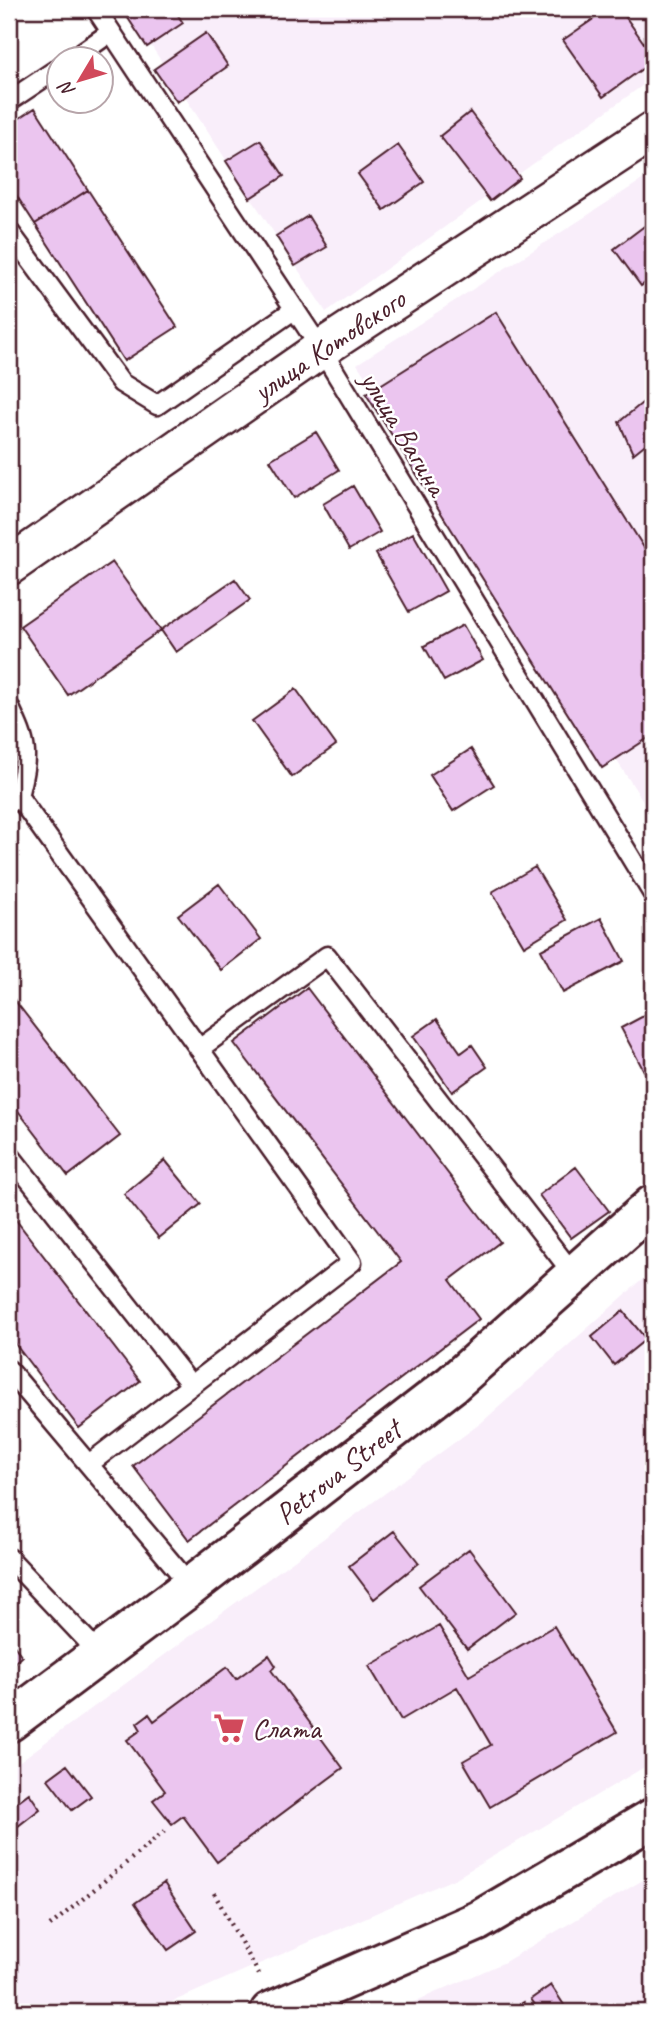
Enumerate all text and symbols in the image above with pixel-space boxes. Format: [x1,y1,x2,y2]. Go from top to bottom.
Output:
north arrow [46,46,116,116]
text: N [52,75,80,102]
street label: улица Котовского [244,279,414,411]
street label: улица Вагина [351,362,458,505]
street label: Petrova Street [268,1409,412,1533]
place label: Слата [252,1709,323,1747]
supermarket icon: Слата [212,1711,246,1745]

